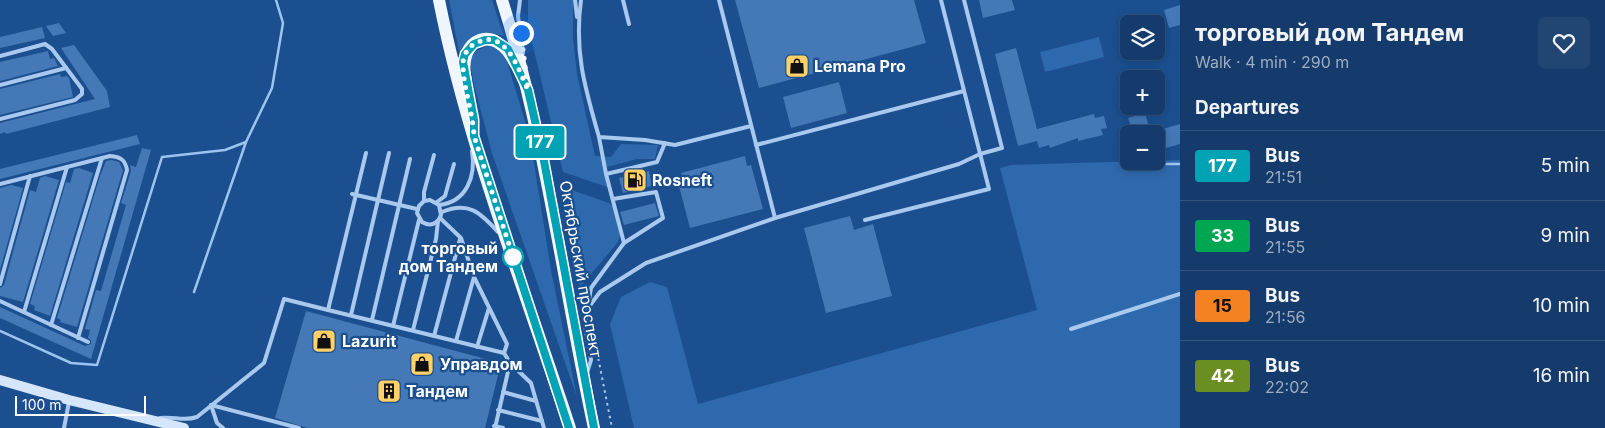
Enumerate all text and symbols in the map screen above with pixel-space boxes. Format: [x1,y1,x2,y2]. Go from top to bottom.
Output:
map controls [1120,15,1165,170]
button: layers [1120,15,1165,60]
button: heart [1538,17,1590,69]
text: торговый дом Тандем [1195,18,1464,47]
your location [509,21,534,46]
text: Walk · 4 min · 290 m [1195,52,1349,72]
shop icon: Lemana Pro [784,53,810,79]
place label: Lemana Pro [814,56,906,76]
button: + [1120,70,1165,115]
text: Departures [1195,96,1299,119]
button: − [1120,125,1165,170]
line badge: 177 [511,126,569,158]
text: 177 [525,131,555,152]
text: Bus [1265,144,1300,167]
text: 5 min [1541,154,1590,177]
text: 177 [1208,155,1237,176]
fuel station icon: Rosneft [622,167,648,193]
text: 21:51 [1265,167,1302,187]
place label: Rosneft [652,170,712,190]
street label: Октябрьский проспект [556,179,607,360]
text: Bus [1265,214,1300,237]
text: 9 min [1540,224,1590,247]
text: 33 [1211,225,1234,246]
text: 21:55 [1265,237,1305,257]
place label: торговый дом Тандем [399,238,498,276]
marker: торговый дом Тандем [502,246,524,268]
text: Bus [1265,284,1300,307]
text: 10 min [1532,294,1590,317]
text: 15 [1213,295,1232,316]
text: 21:56 [1265,307,1306,327]
shop icon: Lazurit [311,328,337,354]
place label: Lazurit [342,331,396,351]
shop icon: Управдом [409,351,435,377]
place label: Управдом [440,354,523,374]
text: Bus [1265,354,1300,377]
text: 16 min [1533,364,1590,387]
text: 42 [1211,365,1234,386]
text: 22:02 [1265,377,1309,397]
building icon: Тандем [376,378,402,404]
place label: Тандем [406,381,468,401]
scale bar [15,393,146,416]
text: 100 m [22,396,62,413]

